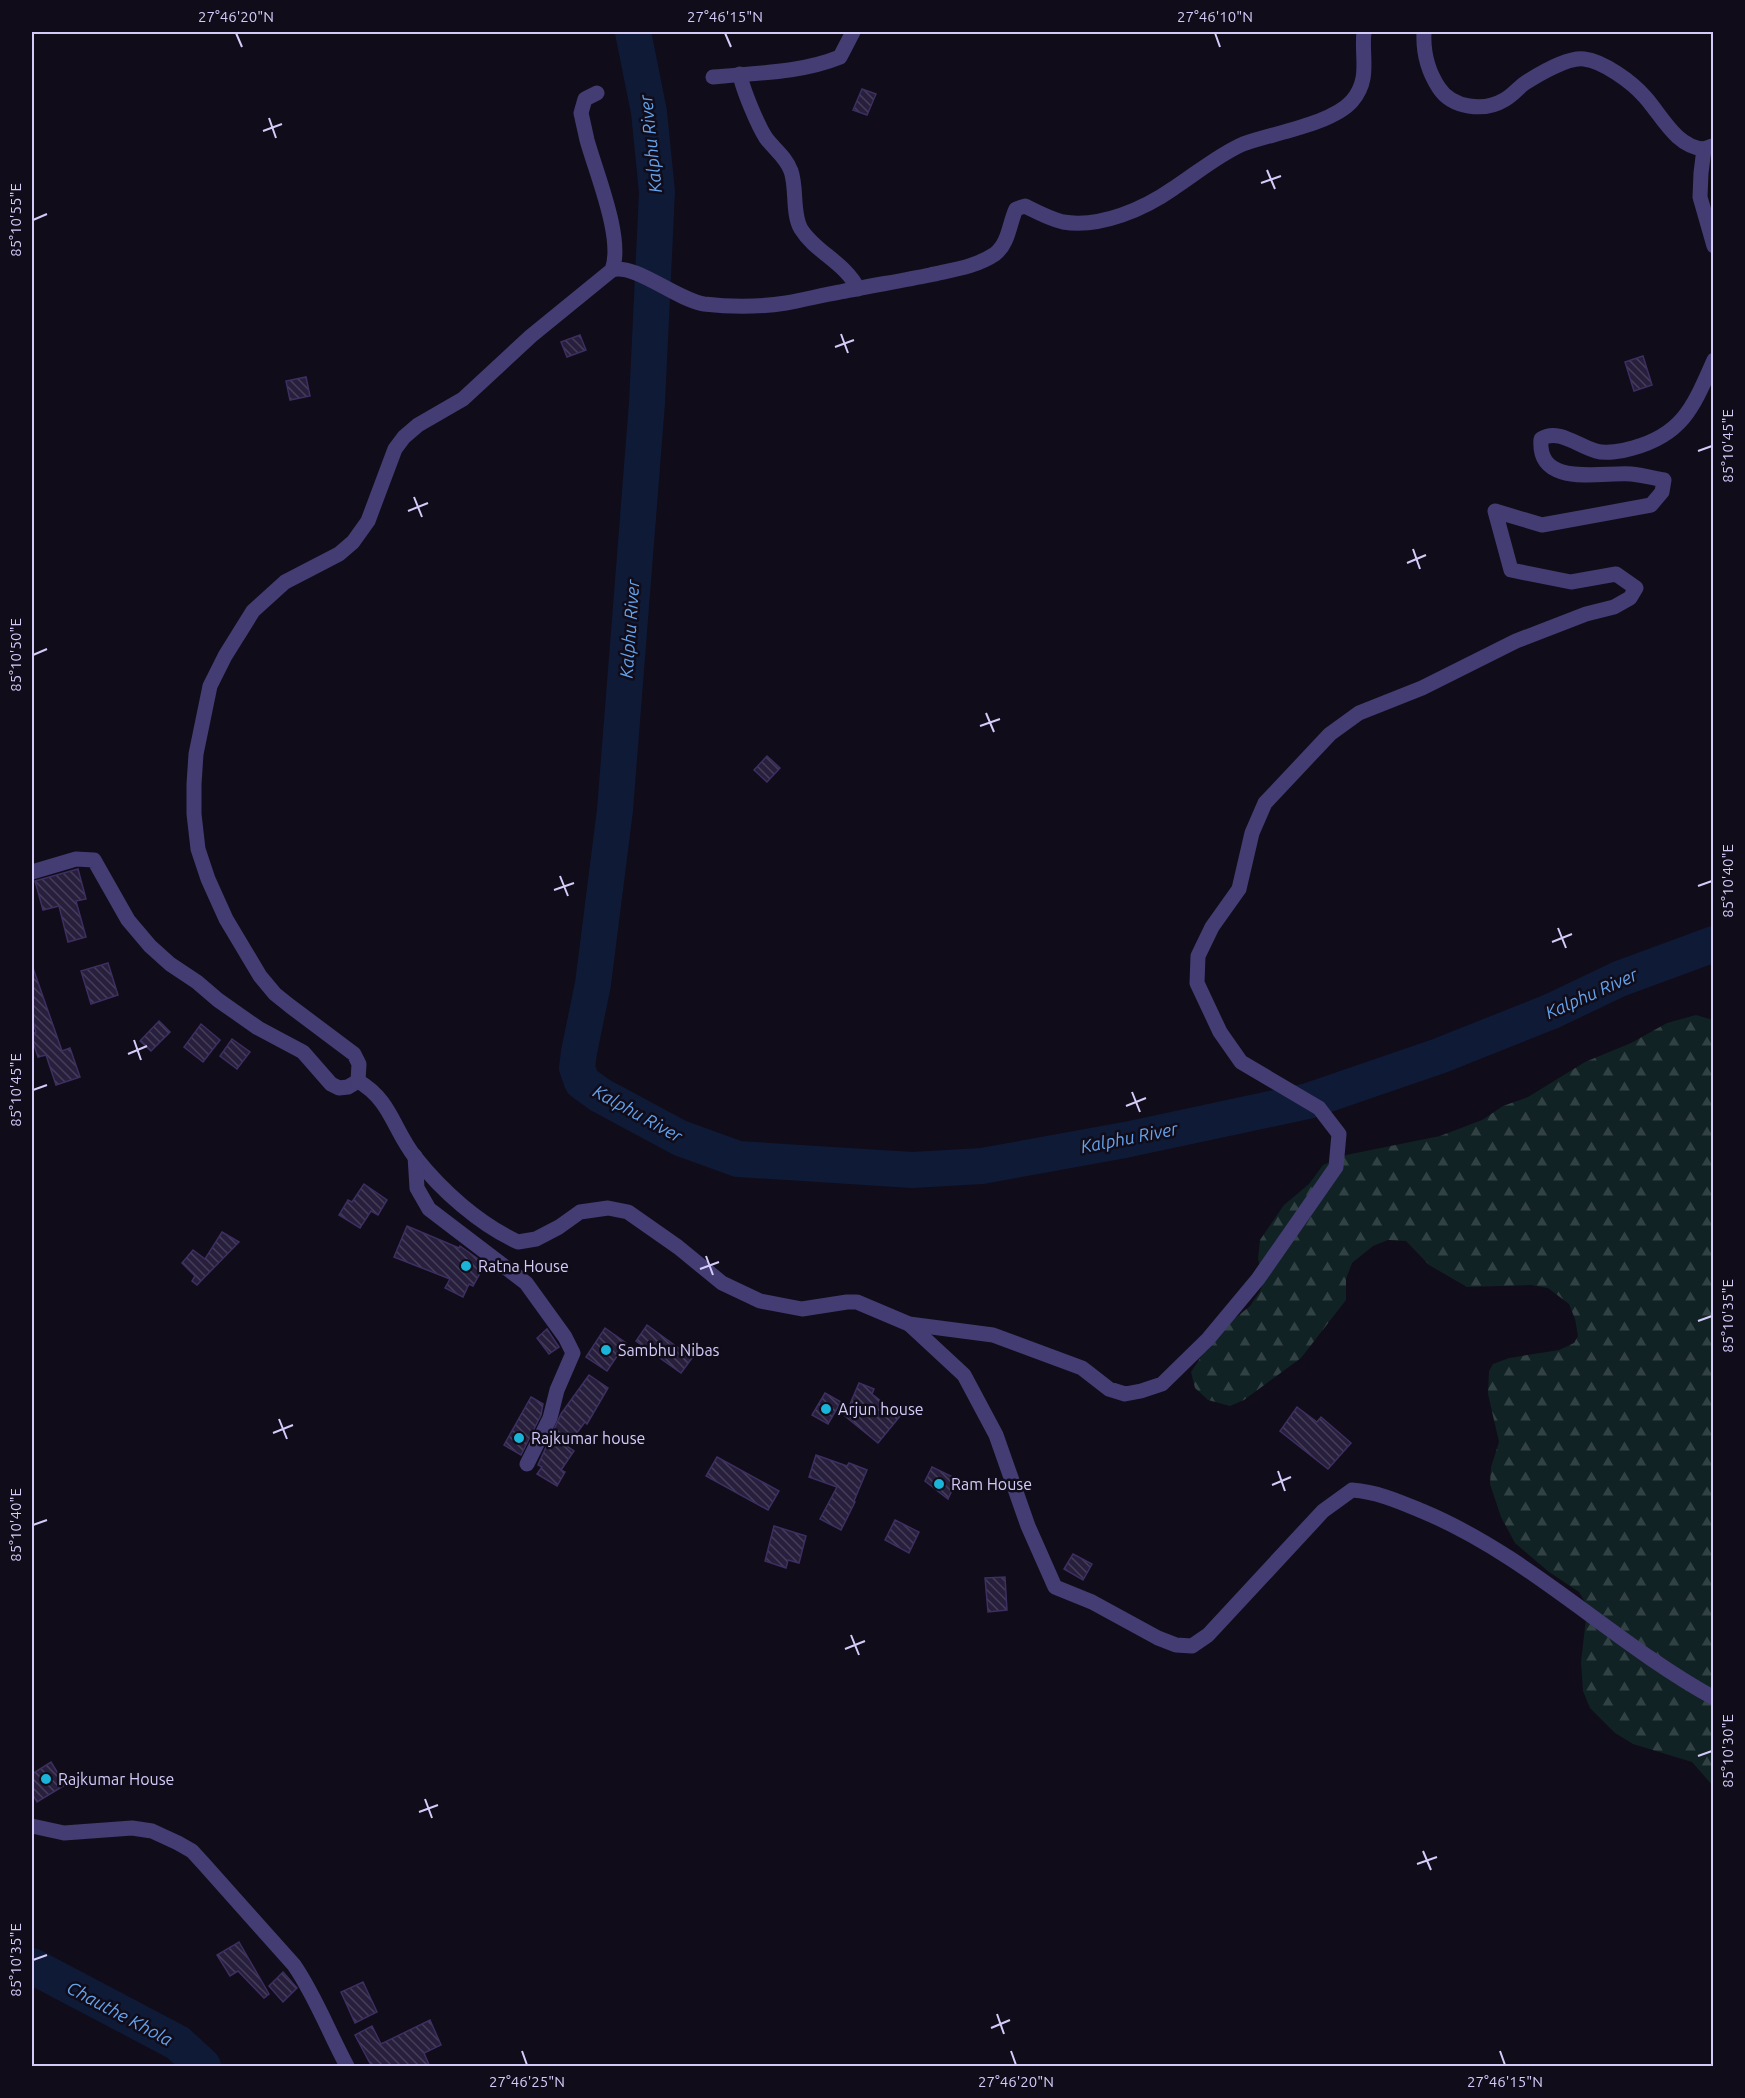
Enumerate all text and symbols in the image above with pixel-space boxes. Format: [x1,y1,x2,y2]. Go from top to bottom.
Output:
text: 27°46'20"N [198,8,274,25]
text: 27°46'15"N [687,8,763,25]
text: 27°46'10"N [1177,8,1253,25]
water label: Kalphu River [635,93,665,194]
text: 85°10'55"E [7,183,24,257]
text: 85°10'45"E [1719,409,1736,483]
water label: Kalphu River [616,578,642,679]
text: 85°10'50"E [7,618,24,692]
text: 85°10'40"E [1719,844,1736,918]
water label: Kalphu River [1542,963,1641,1022]
text: 85°10'45"E [7,1053,24,1127]
water label: Kalphu River [590,1080,687,1146]
water label: Kalphu River [1079,1118,1180,1156]
place label: Ratna House [478,1257,569,1275]
marker: Ratna House [459,1259,473,1273]
text: 85°10'35"E [1719,1279,1736,1353]
place label: Sambhu Nibas [618,1341,720,1359]
marker: Sambhu Nibas [599,1343,613,1357]
place label: Arjun house [838,1400,924,1418]
marker: Arjun house [819,1402,833,1416]
place label: Rajkumar house [531,1429,645,1447]
marker: Rajkumar house [512,1431,526,1445]
place label: Ram House [951,1475,1032,1493]
marker: Ram House [932,1477,946,1491]
text: 85°10'40"E [7,1488,24,1562]
text: 85°10'30"E [1719,1714,1736,1788]
place label: Rajkumar House [58,1770,174,1788]
marker: Rajkumar House [39,1772,53,1786]
text: 85°10'35"E [7,1923,24,1997]
water label: Chauthe Khola [64,1977,176,2049]
text: 27°46'25"N [489,2073,565,2090]
text: 27°46'20"N [978,2073,1054,2090]
text: 27°46'15"N [1467,2073,1543,2090]

